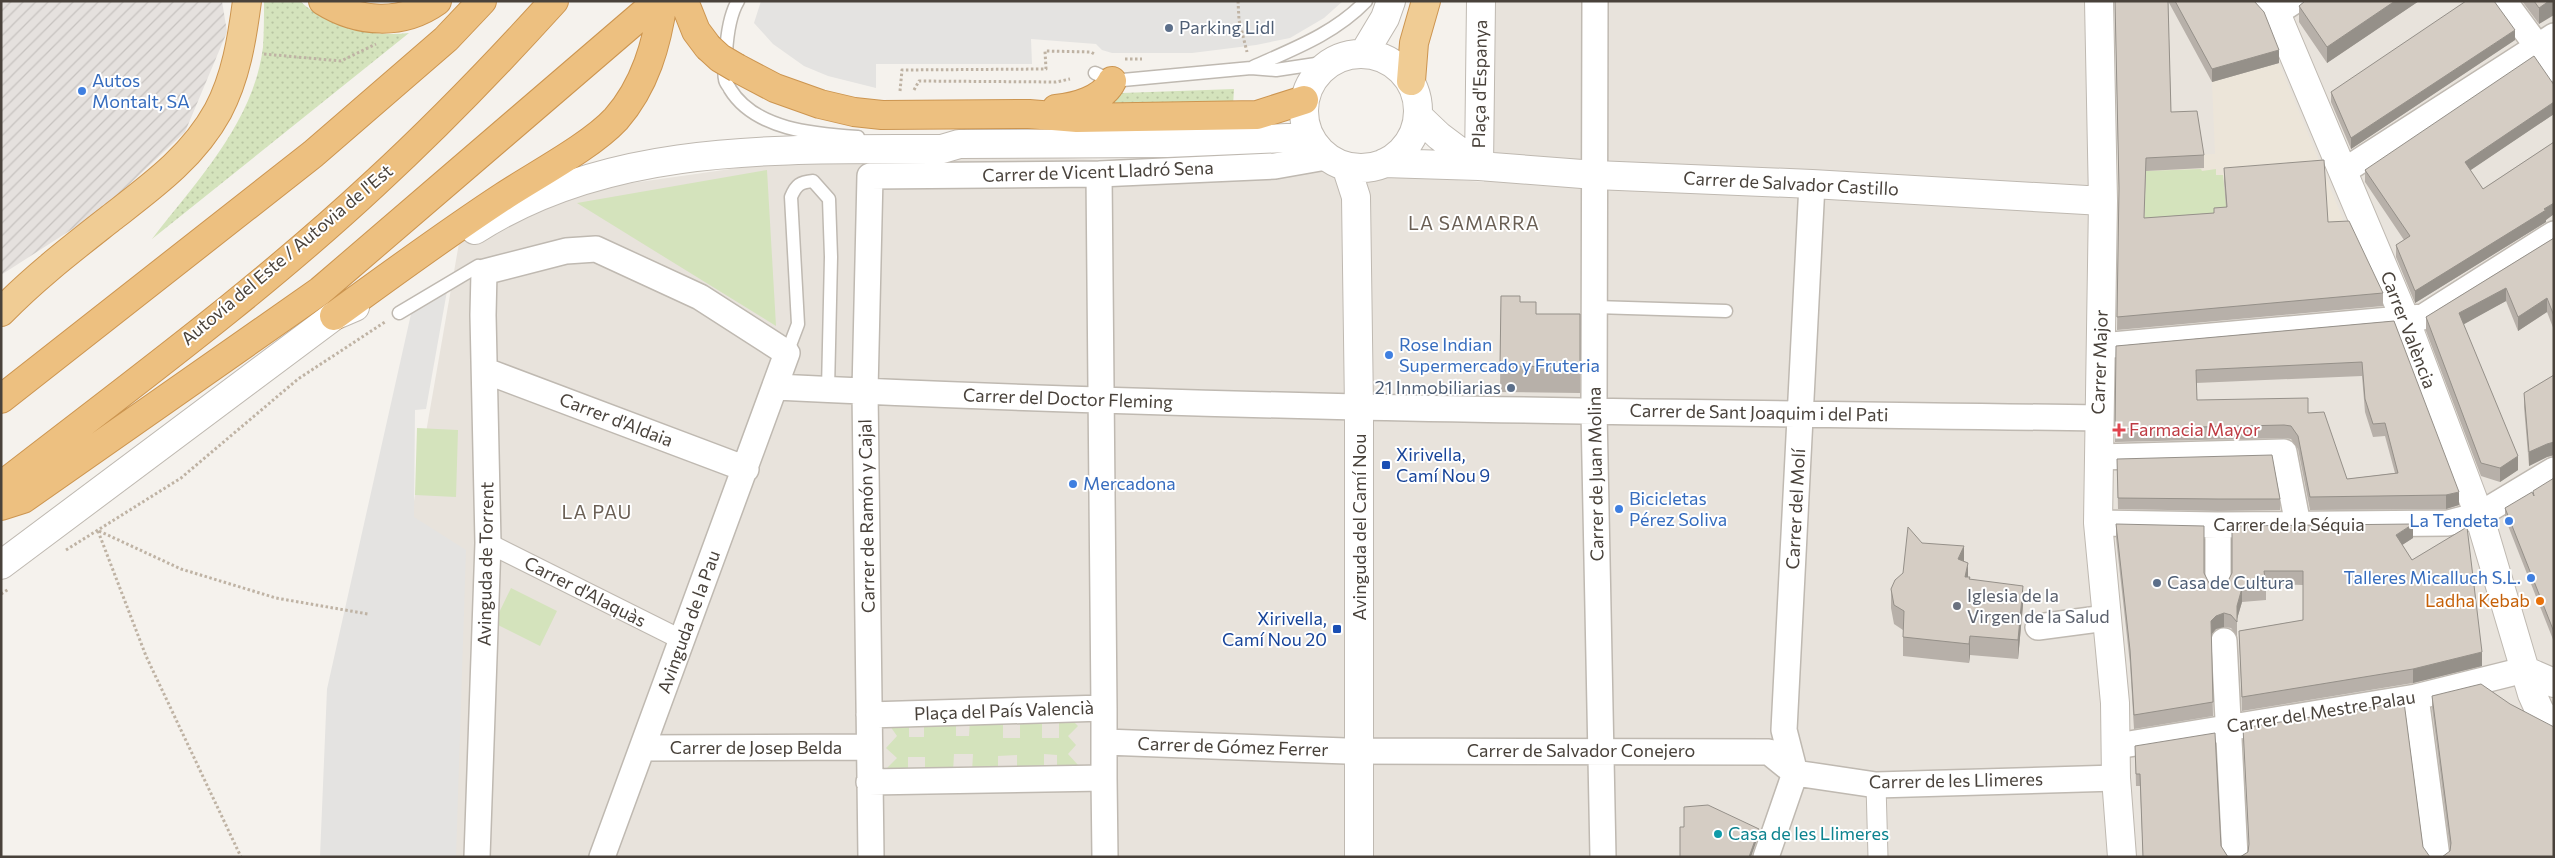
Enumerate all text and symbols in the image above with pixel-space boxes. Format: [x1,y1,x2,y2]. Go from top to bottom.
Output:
place label: Parking Lidl [1179,16,1275,38]
street label: Plaça d'Espanya [1467,19,1491,148]
marker: Parking Lidl [1163,22,1175,34]
place label: Autos Montalt, SA [92,69,190,112]
marker: Autos Montalt, SA [76,85,88,97]
street label: Carrer de Vicent Lladró Sena [982,156,1214,186]
street label: Autovía del Este / Autovia de l'Est [176,159,397,349]
street label: Carrer de Salvador Castillo [1683,166,1899,200]
district label: LA SAMARRA [1408,211,1540,234]
street label: Carrer València [2376,268,2441,392]
street label: Carrer Major [2086,309,2112,415]
place label: Rose Indian Supermercado y Fruteria [1399,333,1600,376]
marker: Rose Indian Supermercado y Fruteria [1383,349,1395,361]
place label: 21 Inmobiliarias [1375,376,1501,398]
marker: 21 Inmobiliarias [1505,382,1517,394]
street label: Carrer del Doctor Fleming [963,383,1174,413]
street label: Carrer d'Aldaia [556,387,676,451]
street label: Carrer de Juan Molina [1582,387,1608,562]
street label: Carrer de Sant Joaquim i del Pati [1629,399,1889,425]
place label: Farmacia Mayor [2129,418,2260,440]
street label: Carrer de Ramón y Cajal [853,419,879,613]
marker: Farmacia Mayor [2113,424,2125,436]
street label: Avinguda del Camí Nou [1348,434,1370,620]
place label: Xirivella, Camí Nou 9 [1396,443,1490,486]
street label: Carrer del Molí [1781,447,1809,570]
marker: Xirivella, Camí Nou 9 [1380,459,1392,471]
place label: Mercadona [1083,472,1176,494]
marker: Mercadona [1067,478,1079,490]
street label: Avinguda de Torrent [473,482,497,646]
place label: Bicicletas Pérez Soliva [1629,487,1727,530]
district label: LA PAU [562,500,632,523]
marker: Bicicletas Pérez Soliva [1613,503,1625,515]
place label: La Tendeta [2409,509,2499,531]
street label: Carrer de la Séquia [2213,513,2365,535]
marker: La Tendeta [2503,515,2515,527]
street label: Avinguda de la Pau [652,547,724,696]
street label: Carrer d'Alaquàs [521,551,650,631]
place label: Talleres Micalluch S.L. [2344,566,2521,588]
place label: Casa de Cultura [2167,571,2294,593]
marker: Talleres Micalluch S.L. [2525,572,2537,584]
marker: Casa de Cultura [2151,577,2163,589]
place label: Iglesia de la Virgen de la Salud [1967,584,2110,627]
place label: Ladha Kebab [2425,589,2530,611]
marker: Ladha Kebab [2534,595,2546,607]
marker: Iglesia de la Virgen de la Salud [1951,600,1963,612]
place label: Xirivella, Camí Nou 20 [1222,607,1327,650]
marker: Xirivella, Camí Nou 20 [1331,623,1343,635]
street label: Carrer del Mestre Palau [2225,685,2417,737]
street label: Plaça del País Valencià [914,696,1094,724]
street label: Carrer de Gómez Ferrer [1137,732,1329,760]
street label: Carrer de Josep Belda [670,736,842,758]
street label: Carrer de Salvador Conejero [1467,739,1695,761]
street label: Carrer de les Llimeres [1869,767,2043,793]
place label: Casa de les Llimeres [1728,822,1889,844]
marker: Casa de les Llimeres [1712,828,1724,840]

